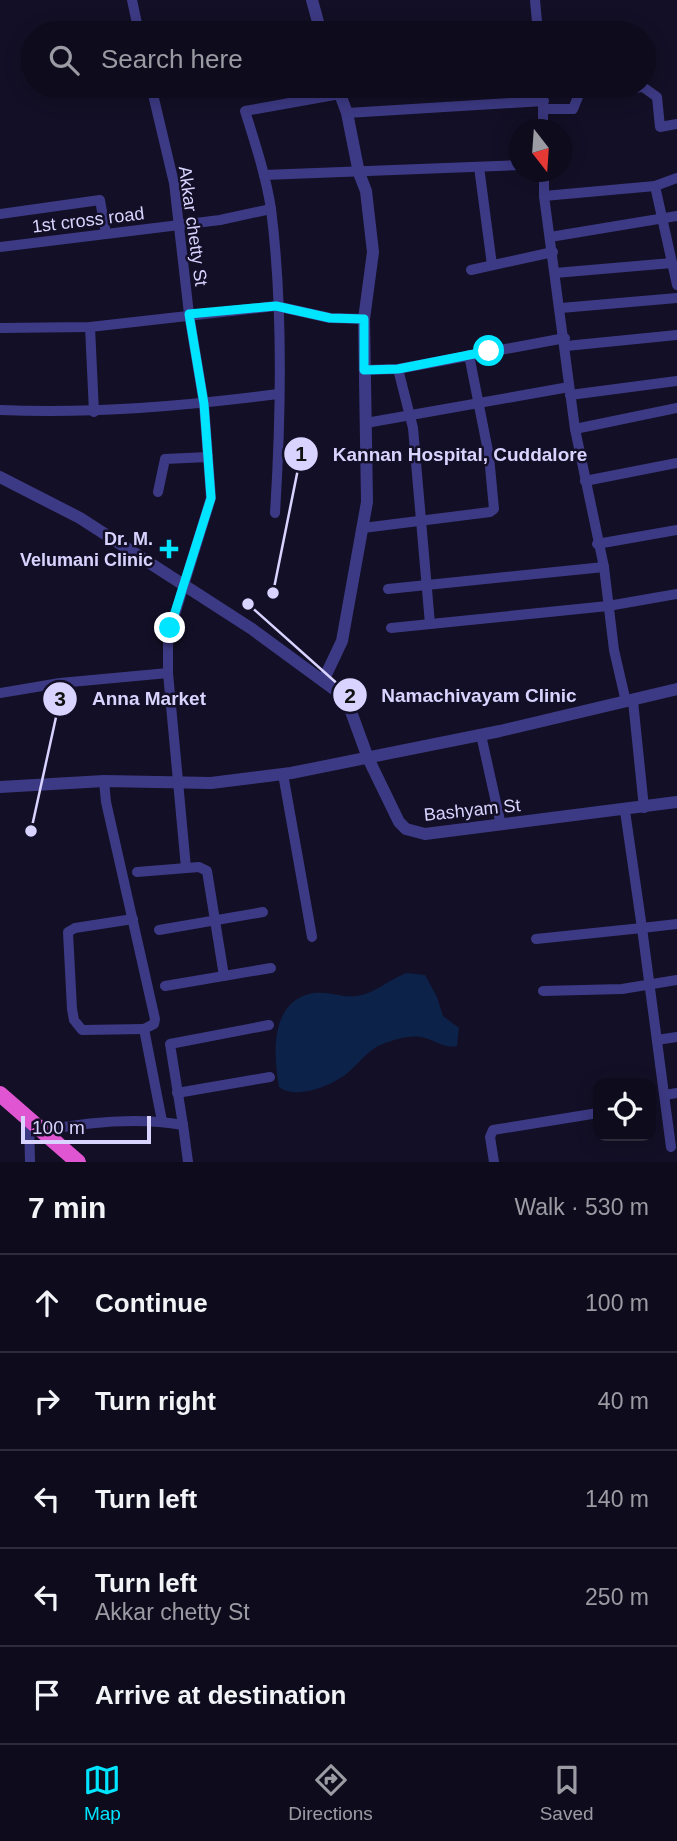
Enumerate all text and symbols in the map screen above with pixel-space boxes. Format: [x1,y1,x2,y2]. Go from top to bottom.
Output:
search box [21,21,656,98]
icon: search [45,41,83,79]
text: Search here [101,44,243,74]
north arrow [509,119,572,182]
street label: Akkar chetty St [175,165,211,287]
street label: 1st cross road [31,203,145,237]
route start [473,335,504,366]
callout: Kannan Hospital, Cuddalore [283,434,601,474]
text: 1 [295,442,307,465]
text: Kannan Hospital, Cuddalore [333,444,587,465]
place label: Dr. M. Velumani Clinic [20,529,153,570]
marker: Dr. M. Velumani Clinic [159,539,179,559]
route end [154,612,185,643]
callout: Namachivayam Clinic [333,675,591,715]
callout: Anna Market [43,679,220,719]
text: 2 [344,684,356,707]
text: Namachivayam Clinic [381,685,577,706]
text: 3 [54,687,66,710]
text: Anna Market [92,688,207,709]
street label: Bashyam St [423,795,521,825]
map controls [593,1078,656,1141]
button: locate [593,1078,656,1141]
scale bar [21,1113,150,1145]
text: 100 m [32,1117,85,1138]
text: 7 min [28,1191,106,1224]
text: Walk · 530 m [514,1194,649,1220]
icon: ahead [28,1284,66,1322]
text: Continue [95,1288,208,1318]
text: 100 m [585,1290,649,1316]
icon: right [28,1382,66,1420]
text: Turn right [95,1386,216,1416]
text: 40 m [598,1388,649,1414]
icon: left [28,1480,66,1518]
text: Turn left [95,1484,197,1514]
text: 140 m [585,1486,649,1512]
text: Turn left [95,1568,197,1598]
icon: left [28,1578,66,1616]
text: 250 m [585,1584,649,1610]
text: Akkar chetty St [95,1599,250,1625]
icon: arrive [28,1676,66,1714]
text: Arrive at destination [95,1680,346,1710]
tab: Map [83,1761,121,1825]
tab: Directions [288,1761,373,1825]
tab: Saved [540,1761,594,1825]

